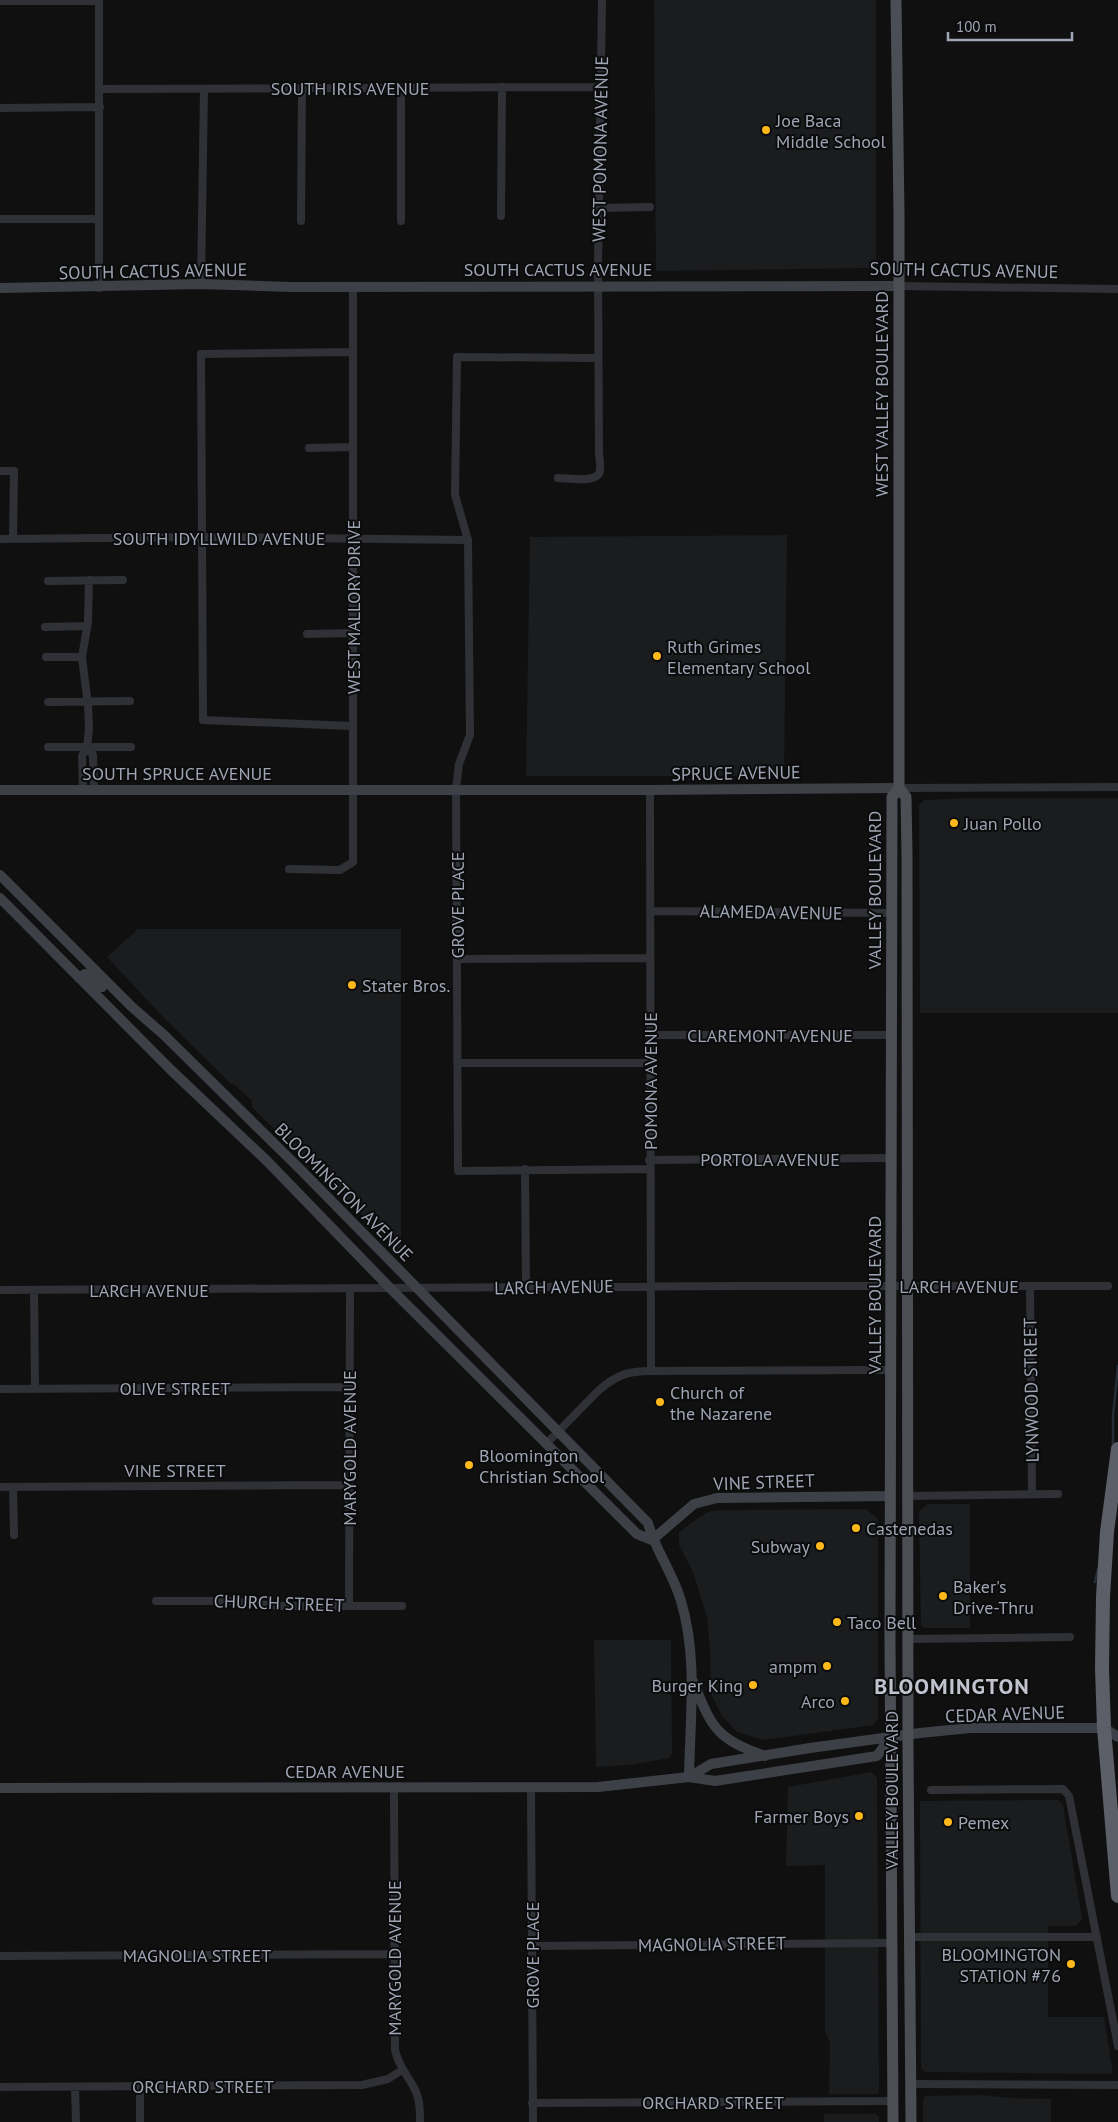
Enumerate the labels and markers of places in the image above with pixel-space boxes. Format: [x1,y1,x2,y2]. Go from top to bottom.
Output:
place label: Joe Baca Middle School [775,109,886,153]
marker: Joe Baca Middle School [760,124,772,136]
place label: Ruth Grimes Elementary School [667,635,811,679]
marker: Ruth Grimes Elementary School [651,650,663,662]
place label: Juan Pollo [963,812,1042,835]
marker: Juan Pollo [948,817,960,829]
place label: Stater Bros. [362,974,450,997]
marker: Stater Bros. [346,979,358,991]
place label: Church of the Nazarene [670,1381,772,1425]
marker: Church of the Nazarene [654,1396,666,1408]
place label: Bloomington Christian School [479,1444,605,1488]
marker: Bloomington Christian School [463,1459,475,1471]
place label: Castenedas [866,1517,953,1540]
marker: Castenedas [850,1522,862,1534]
place label: Subway [751,1535,811,1558]
marker: Subway [814,1540,826,1552]
place label: Baker's Drive-Thru [953,1575,1034,1619]
marker: Baker's Drive-Thru [937,1590,949,1602]
place label: Taco Bell [847,1611,917,1634]
marker: Taco Bell [831,1616,843,1628]
place label: ampm [769,1655,817,1678]
marker: ampm [821,1660,833,1672]
place label: Burger King [652,1674,743,1697]
marker: Burger King [747,1679,759,1691]
place label: Arco [801,1690,835,1713]
marker: Arco [839,1695,851,1707]
place label: Farmer Boys [754,1805,849,1828]
marker: Farmer Boys [853,1810,865,1822]
place label: Pemex [958,1811,1009,1834]
marker: Pemex [942,1816,954,1828]
place label: BLOOMINGTON STATION #76 [942,1943,1061,1987]
marker: BLOOMINGTON STATION #76 [1065,1958,1077,1970]

